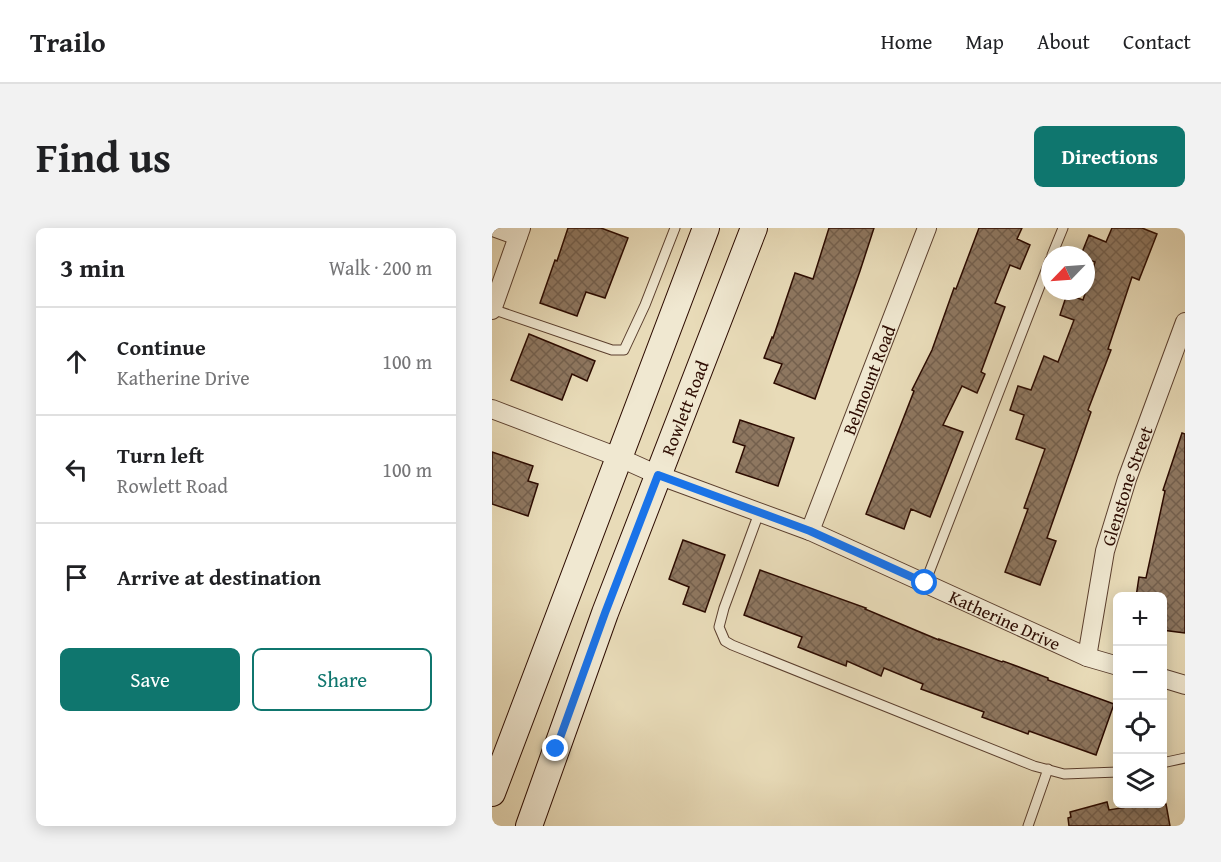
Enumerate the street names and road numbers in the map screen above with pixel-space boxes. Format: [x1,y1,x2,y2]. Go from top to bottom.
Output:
street label: Belmount Road [835,321,902,439]
street label: Rowlett Road [654,356,715,459]
street label: Glenstone Street [1094,421,1159,549]
street label: Katherine Drive [945,583,1065,657]

